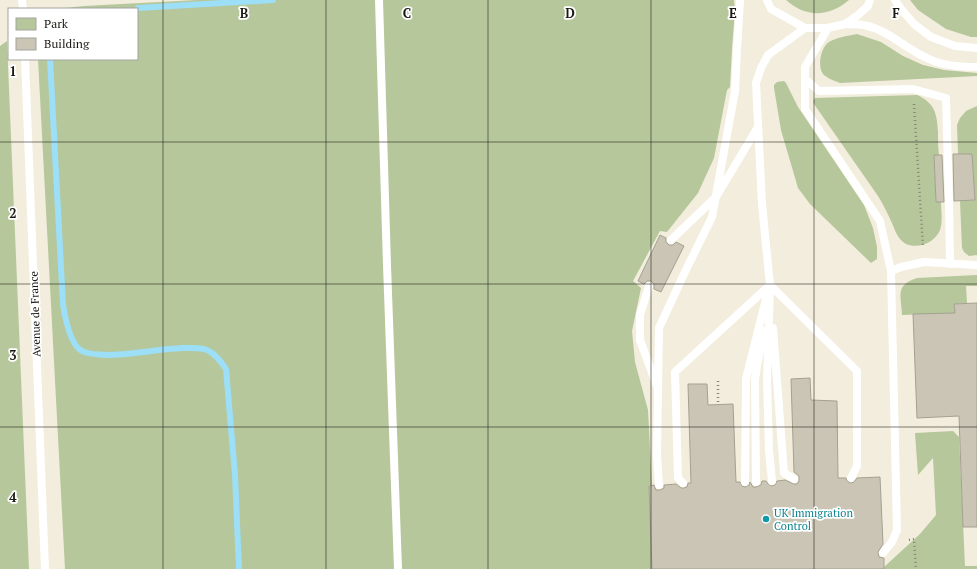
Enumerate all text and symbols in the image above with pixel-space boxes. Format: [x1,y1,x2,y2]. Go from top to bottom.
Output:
text: B [240,4,248,22]
text: C [403,4,411,22]
text: D [565,4,575,22]
text: E [729,4,737,22]
text: F [892,4,900,22]
legend [8,8,138,60]
text: Park [44,16,69,31]
text: Building [44,36,90,51]
text: 1 [9,62,17,80]
text: 2 [9,204,17,222]
street label: Avenue de France [26,270,43,357]
text: 3 [9,346,17,364]
text: 4 [9,488,17,506]
place label: UK Immigration Control [774,506,853,533]
marker: UK Immigration Control [761,514,771,524]

